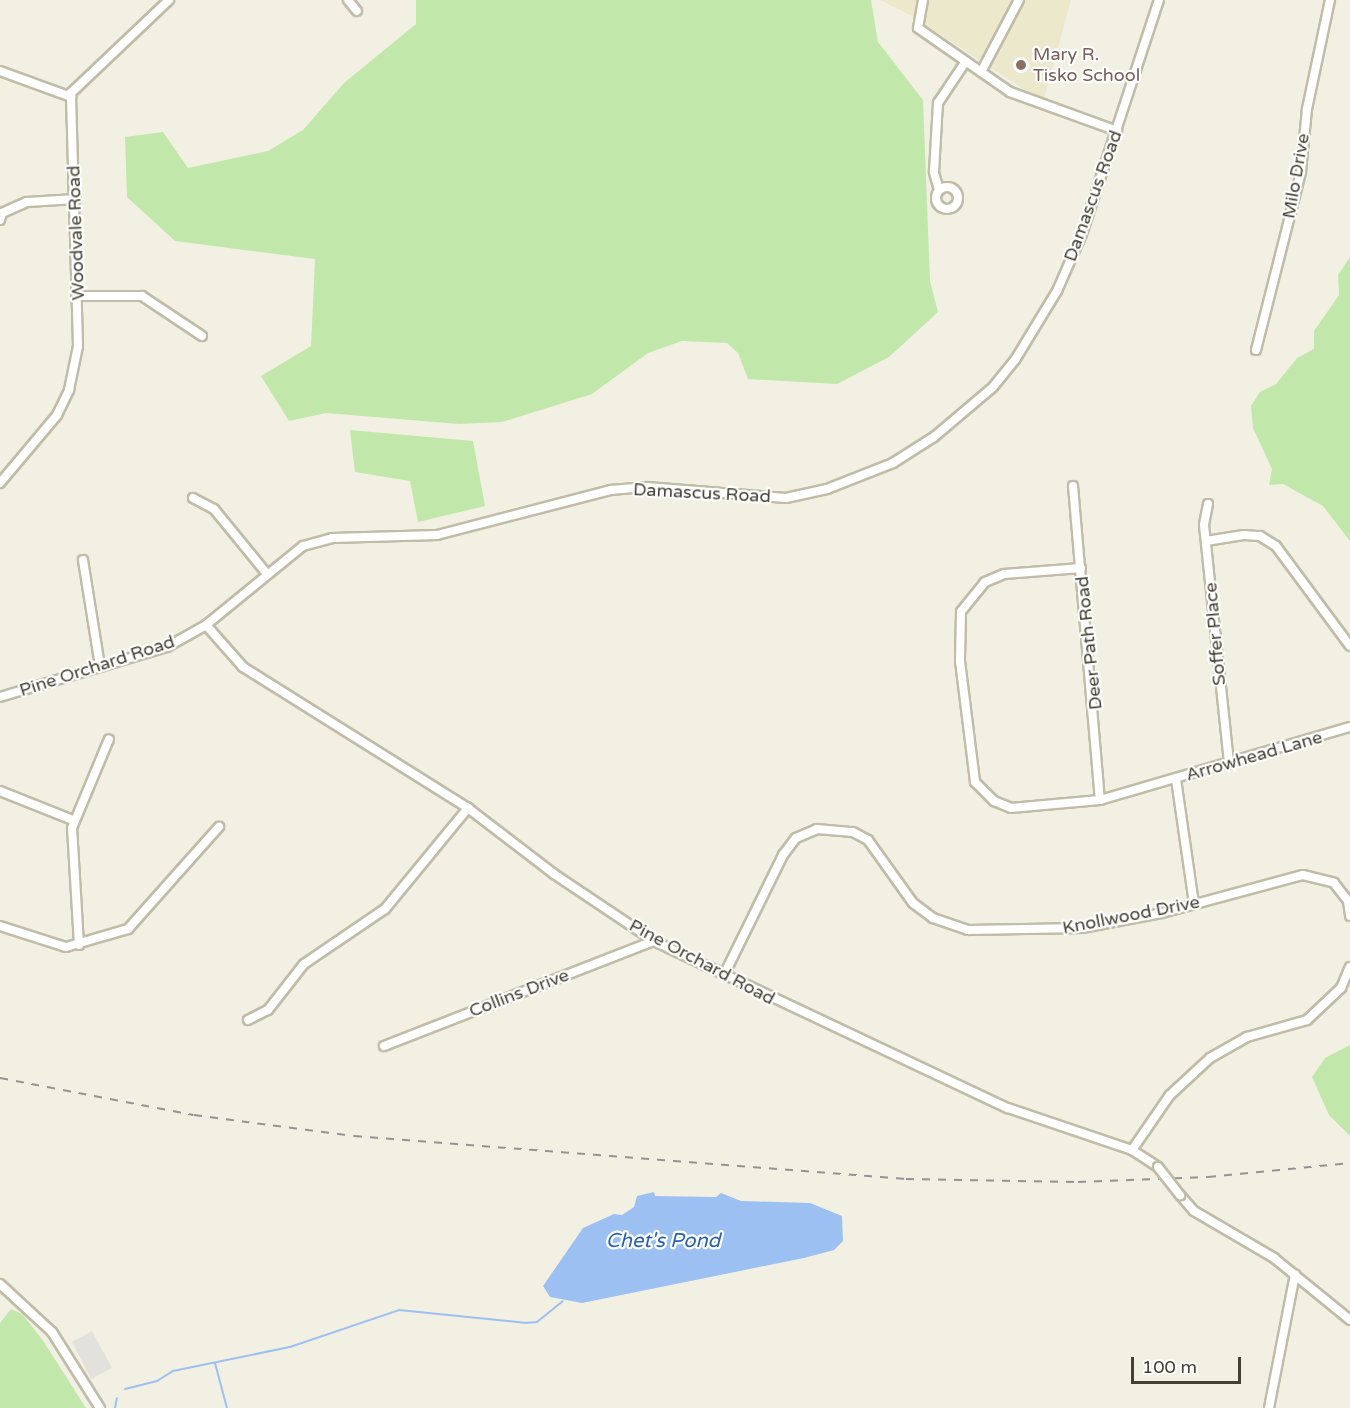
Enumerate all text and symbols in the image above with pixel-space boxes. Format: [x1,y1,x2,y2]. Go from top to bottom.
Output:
place label: Mary R. Tisko School [1033,44,1140,86]
marker: Mary R. Tisko School [1014,58,1028,72]
street label: Damascus Road [1059,128,1127,264]
street label: Milo Drive [1278,132,1314,220]
street label: Woodvale Road [63,165,89,301]
street label: Damascus Road [633,479,771,507]
street label: Deer Path Road [1071,575,1107,711]
street label: Soffer Place [1200,582,1230,686]
street label: Pine Orchard Road [17,631,177,701]
street label: Arrowhead Lane [1183,726,1325,786]
street label: Knollwood Drive [1061,891,1201,939]
street label: Pine Orchard Road [625,914,779,1010]
street label: Collins Drive [466,964,572,1022]
water label: Chet's Pond [606,1229,720,1253]
scale bar [1134,1345,1244,1383]
text: 100 m [1142,1356,1197,1378]

